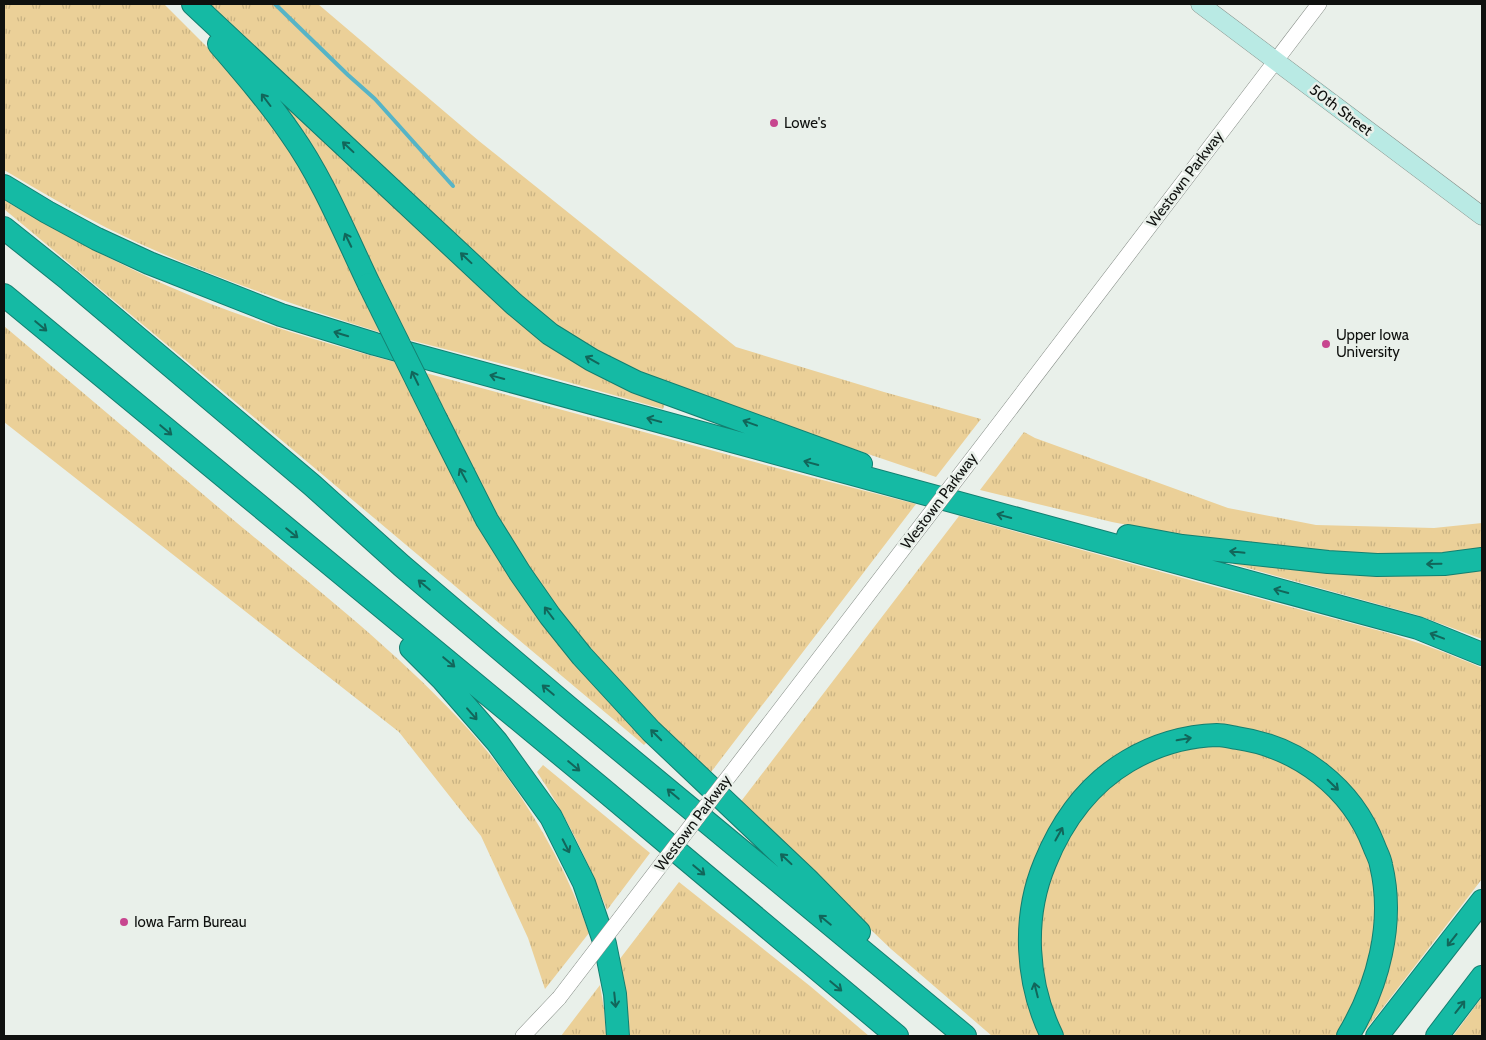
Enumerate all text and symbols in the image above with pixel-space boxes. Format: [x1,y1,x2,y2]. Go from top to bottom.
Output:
street label: 50th Street [1306,81,1376,139]
one-way arrow [261,93,271,107]
place label: Lowe's [784,114,826,132]
marker: Lowe's [768,117,780,129]
street label: Westown Parkway [1143,127,1227,231]
one-way arrow [341,141,354,153]
one-way arrow [343,233,352,248]
one-way arrow [460,252,473,264]
one-way arrow [35,320,48,331]
place label: Upper Iowa University [1336,326,1410,361]
one-way arrow [333,328,349,338]
marker: Upper Iowa University [1320,338,1332,350]
one-way arrow [585,355,600,364]
one-way arrow [410,370,420,385]
one-way arrow [490,372,506,382]
one-way arrow [647,415,663,425]
one-way arrow [743,418,759,427]
one-way arrow [160,424,173,435]
street label: Westown Parkway [897,449,981,553]
one-way arrow [803,458,819,468]
one-way arrow [458,468,467,483]
one-way arrow [996,511,1012,520]
one-way arrow [285,528,298,539]
one-way arrow [1229,547,1245,557]
one-way arrow [1426,560,1442,569]
one-way arrow [418,579,431,591]
one-way arrow [1274,586,1290,595]
one-way arrow [544,606,554,620]
one-way arrow [1430,630,1445,640]
one-way arrow [442,657,455,668]
one-way arrow [542,685,555,696]
one-way arrow [467,707,478,720]
one-way arrow [650,729,662,741]
one-way arrow [1176,734,1192,744]
one-way arrow [567,760,580,771]
street label: Westown Parkway [651,771,735,875]
one-way arrow [1327,779,1340,791]
one-way arrow [667,789,680,800]
one-way arrow [1054,827,1064,841]
one-way arrow [562,838,571,853]
one-way arrow [780,853,792,865]
one-way arrow [692,864,705,876]
place label: Iowa Farm Bureau [134,913,247,931]
one-way arrow [819,915,832,926]
marker: Iowa Farm Bureau [118,916,130,928]
one-way arrow [1447,933,1458,946]
one-way arrow [830,980,843,991]
one-way arrow [1031,983,1040,999]
one-way arrow [610,991,620,1007]
one-way arrow [1454,1001,1465,1014]

